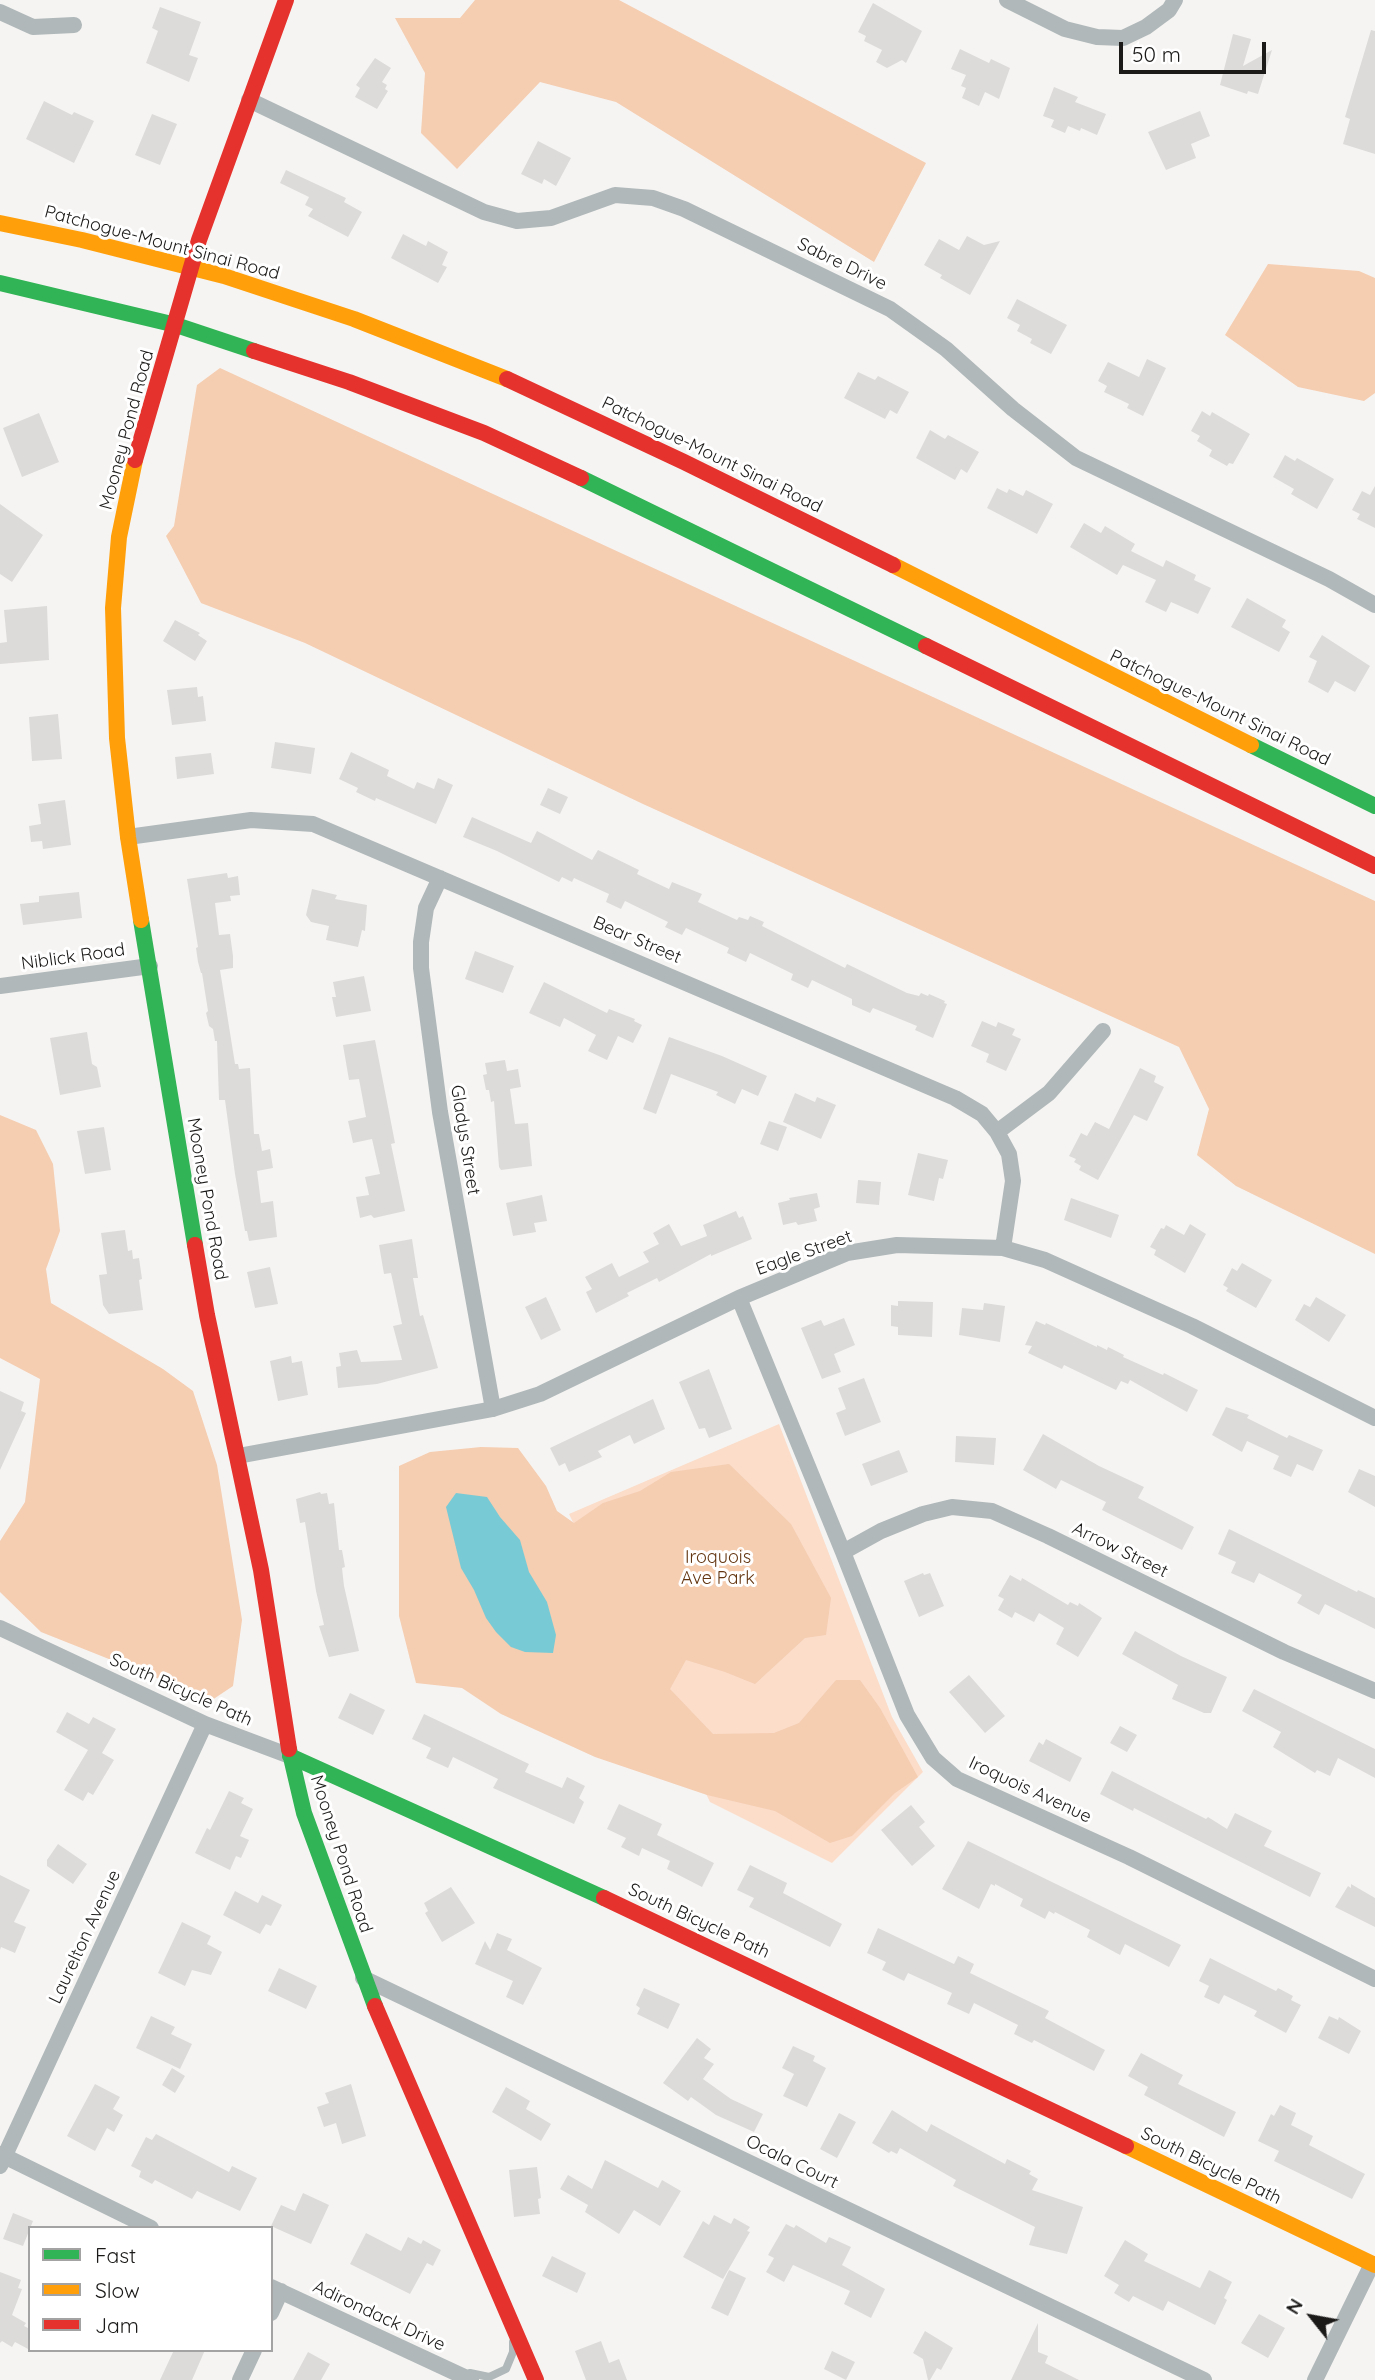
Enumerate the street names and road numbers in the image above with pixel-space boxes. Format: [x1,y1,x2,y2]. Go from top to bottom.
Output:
street label: Patchogue-Mount Sinai Road [42,201,282,285]
street label: Sabre Drive [794,233,890,295]
street label: Mooney Pond Road [95,348,159,512]
street label: Patchogue-Mount Sinai Road [598,392,826,518]
street label: Patchogue-Mount Sinai Road [1106,645,1334,771]
street label: Bear Street [590,912,684,968]
street label: Niblick Road [20,939,126,975]
street label: Gladys Street [446,1083,484,1197]
street label: Mooney Pond Road [182,1116,232,1282]
street label: Eagle Street [753,1226,855,1280]
street label: Arrow Street [1069,1518,1171,1582]
street label: South Bicycle Path [106,1649,256,1731]
street label: Iroquois Avenue [965,1752,1095,1828]
street label: Mooney Pond Road [305,1772,377,1936]
street label: Laurelton Avenue [45,1867,125,2007]
street label: South Bicycle Path [625,1879,773,1963]
street label: South Bicycle Path [1137,2123,1285,2209]
street label: Ocala Court [742,2130,842,2194]
street label: Adirondack Drive [310,2276,448,2356]

